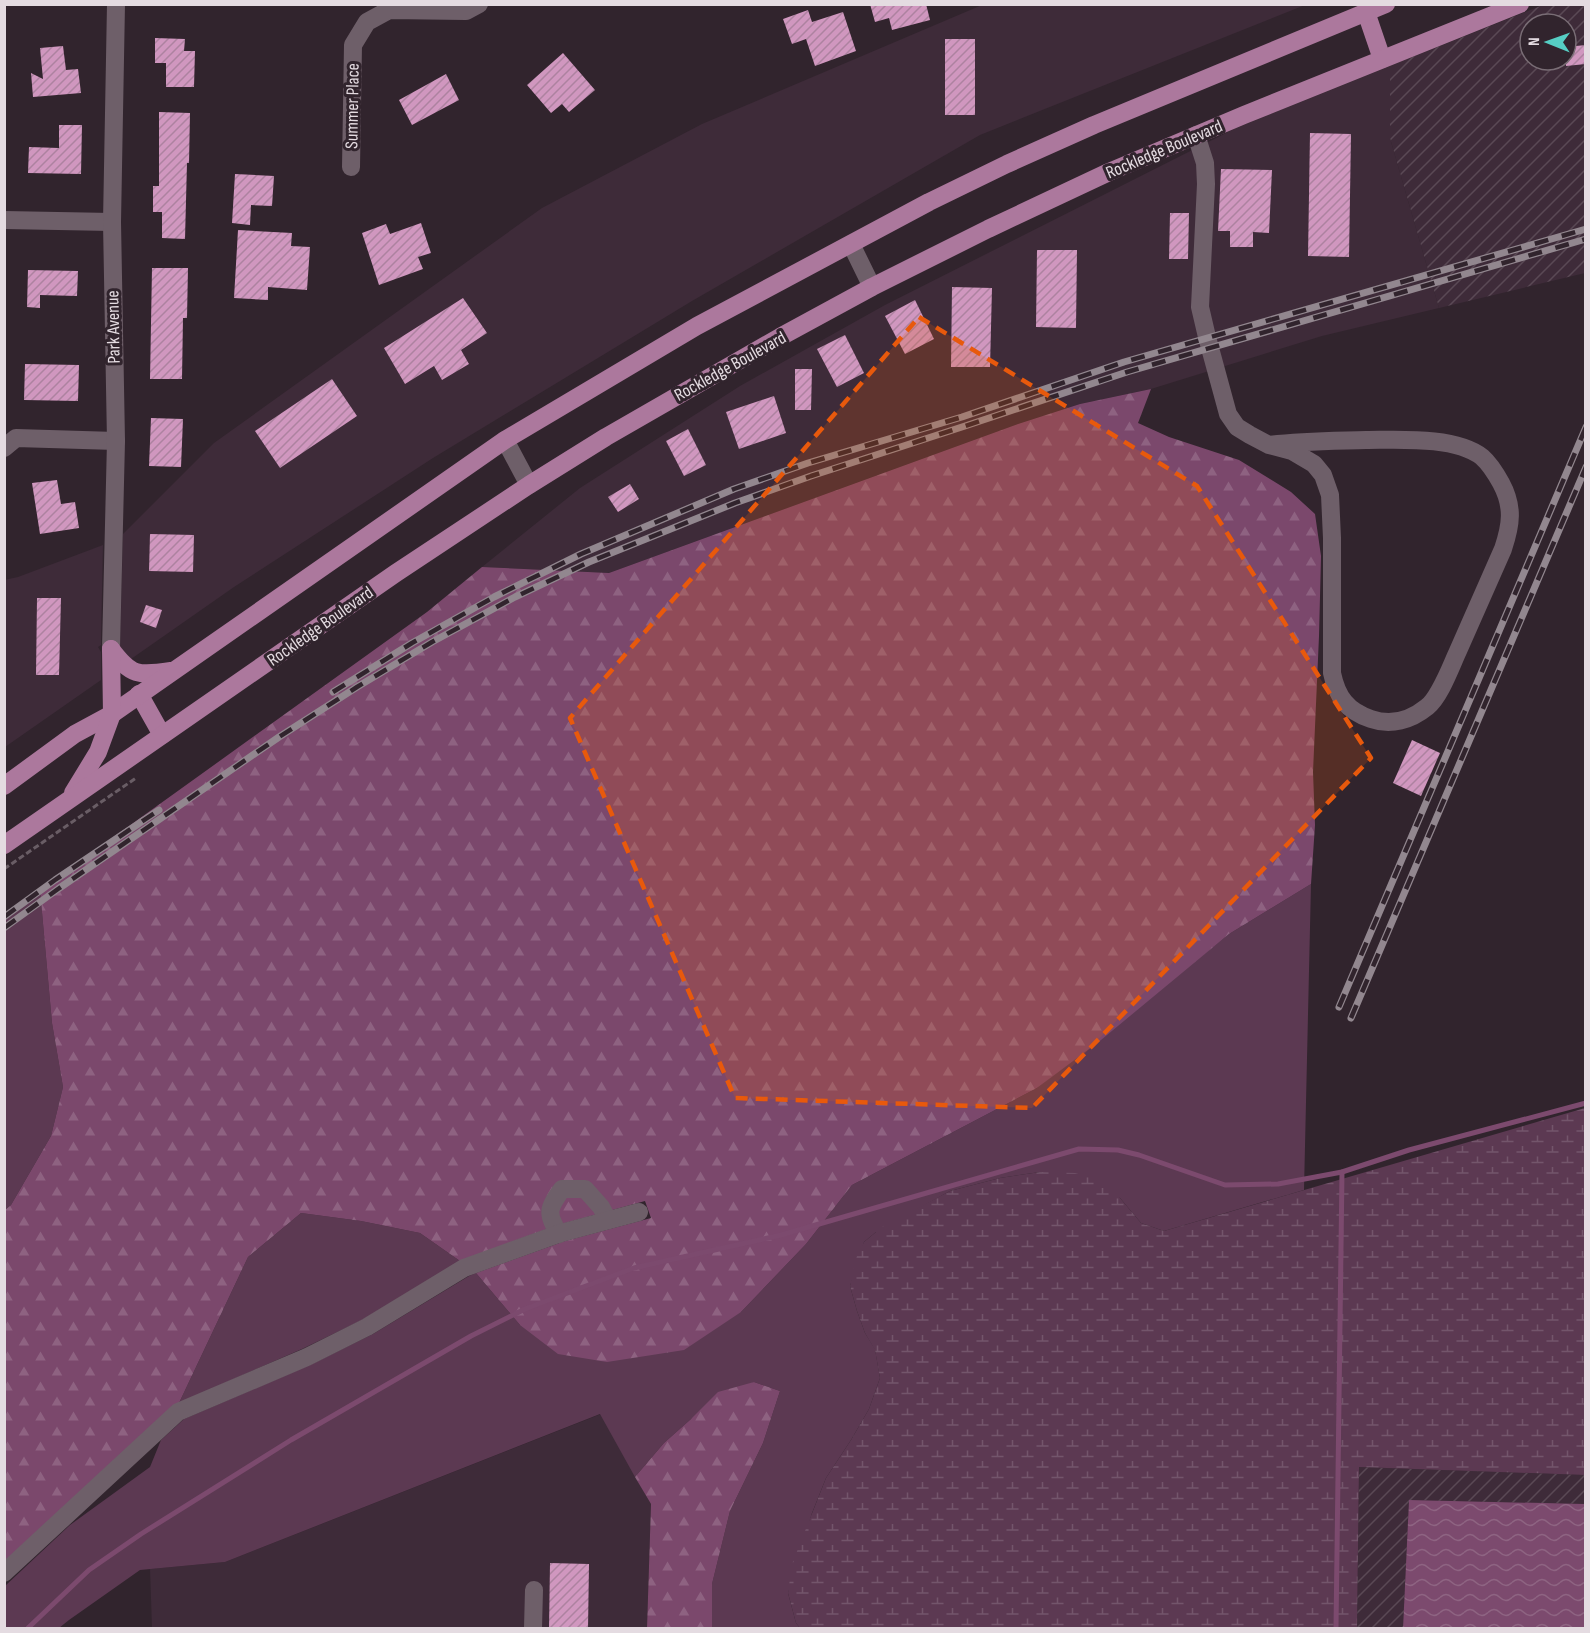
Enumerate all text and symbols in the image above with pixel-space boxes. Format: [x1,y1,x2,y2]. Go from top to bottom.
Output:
north arrow [1518,12,1578,72]
text: N [1525,37,1544,46]
street label: Summer Place [341,63,364,149]
street label: Rockledge Boulevard [1103,115,1226,183]
street label: Park Avenue [102,290,125,364]
street label: Rockledge Boulevard [671,327,790,406]
street label: Rockledge Boulevard [263,582,377,671]

